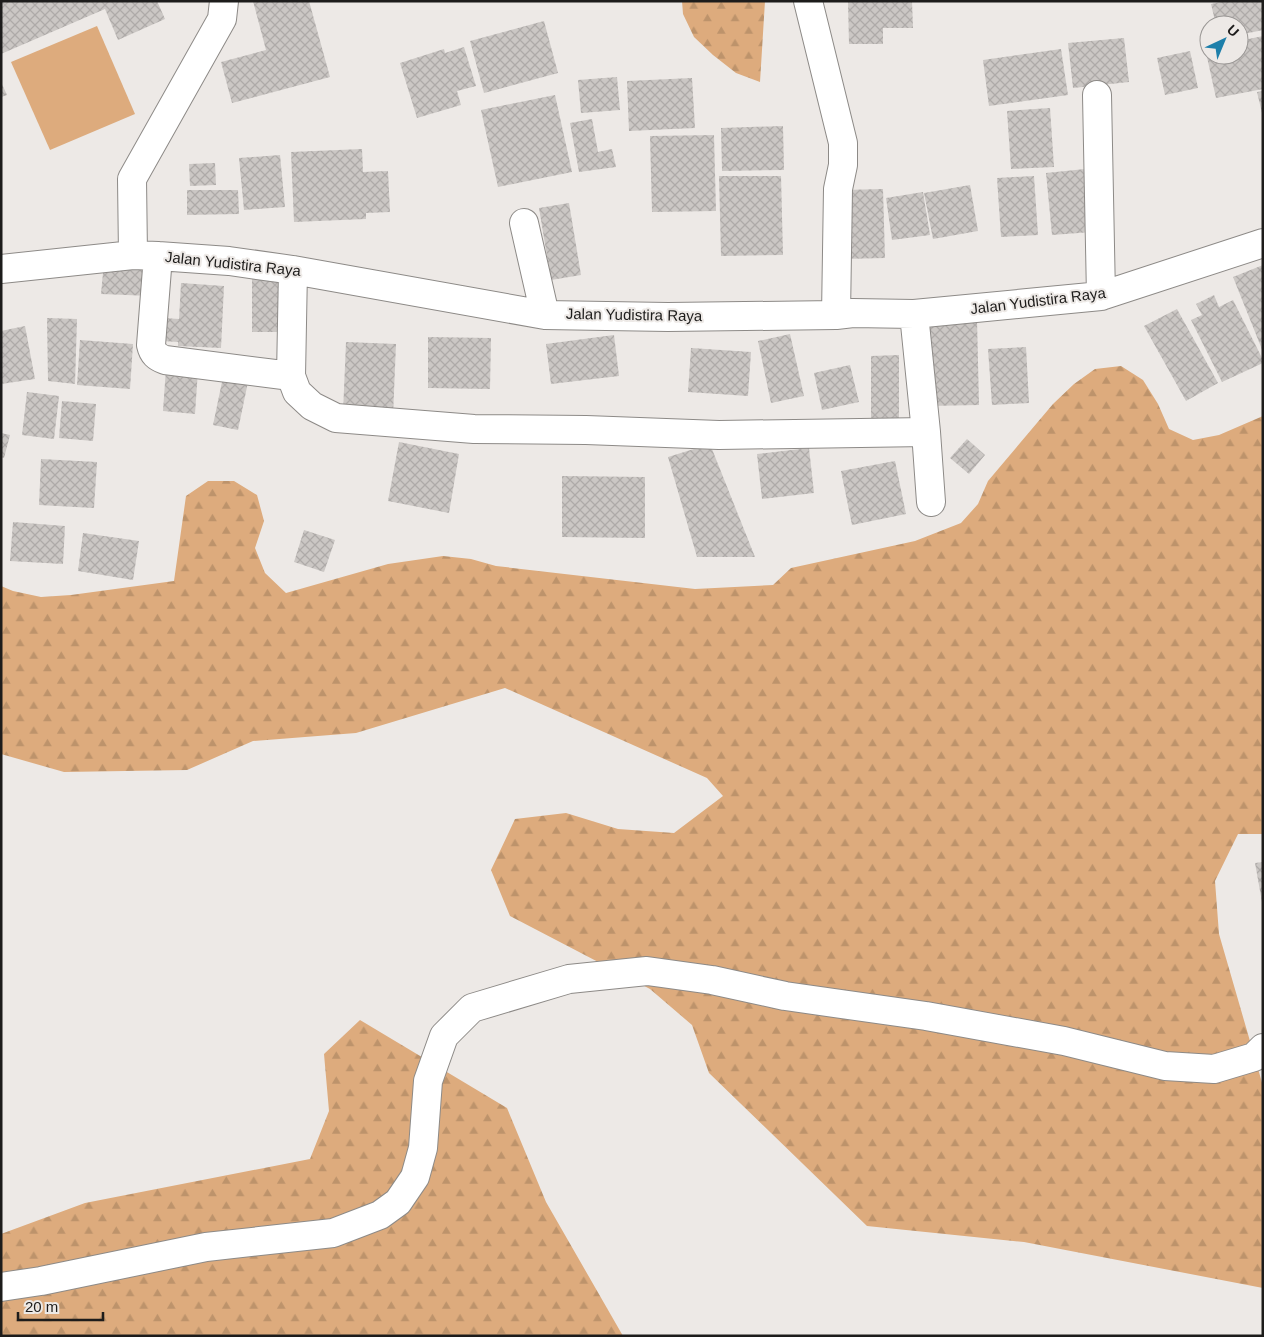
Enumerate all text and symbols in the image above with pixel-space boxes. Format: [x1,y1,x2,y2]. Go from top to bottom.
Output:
north arrow [1199,15,1249,65]
text: U [1224,21,1242,40]
street label: Jalan Yudistira Raya [164,248,302,279]
street label: Jalan Yudistira Raya [969,284,1107,317]
street label: Jalan Yudistira Raya [566,305,703,324]
scale bar [18,1290,102,1322]
text: 20 m [25,1298,58,1315]

